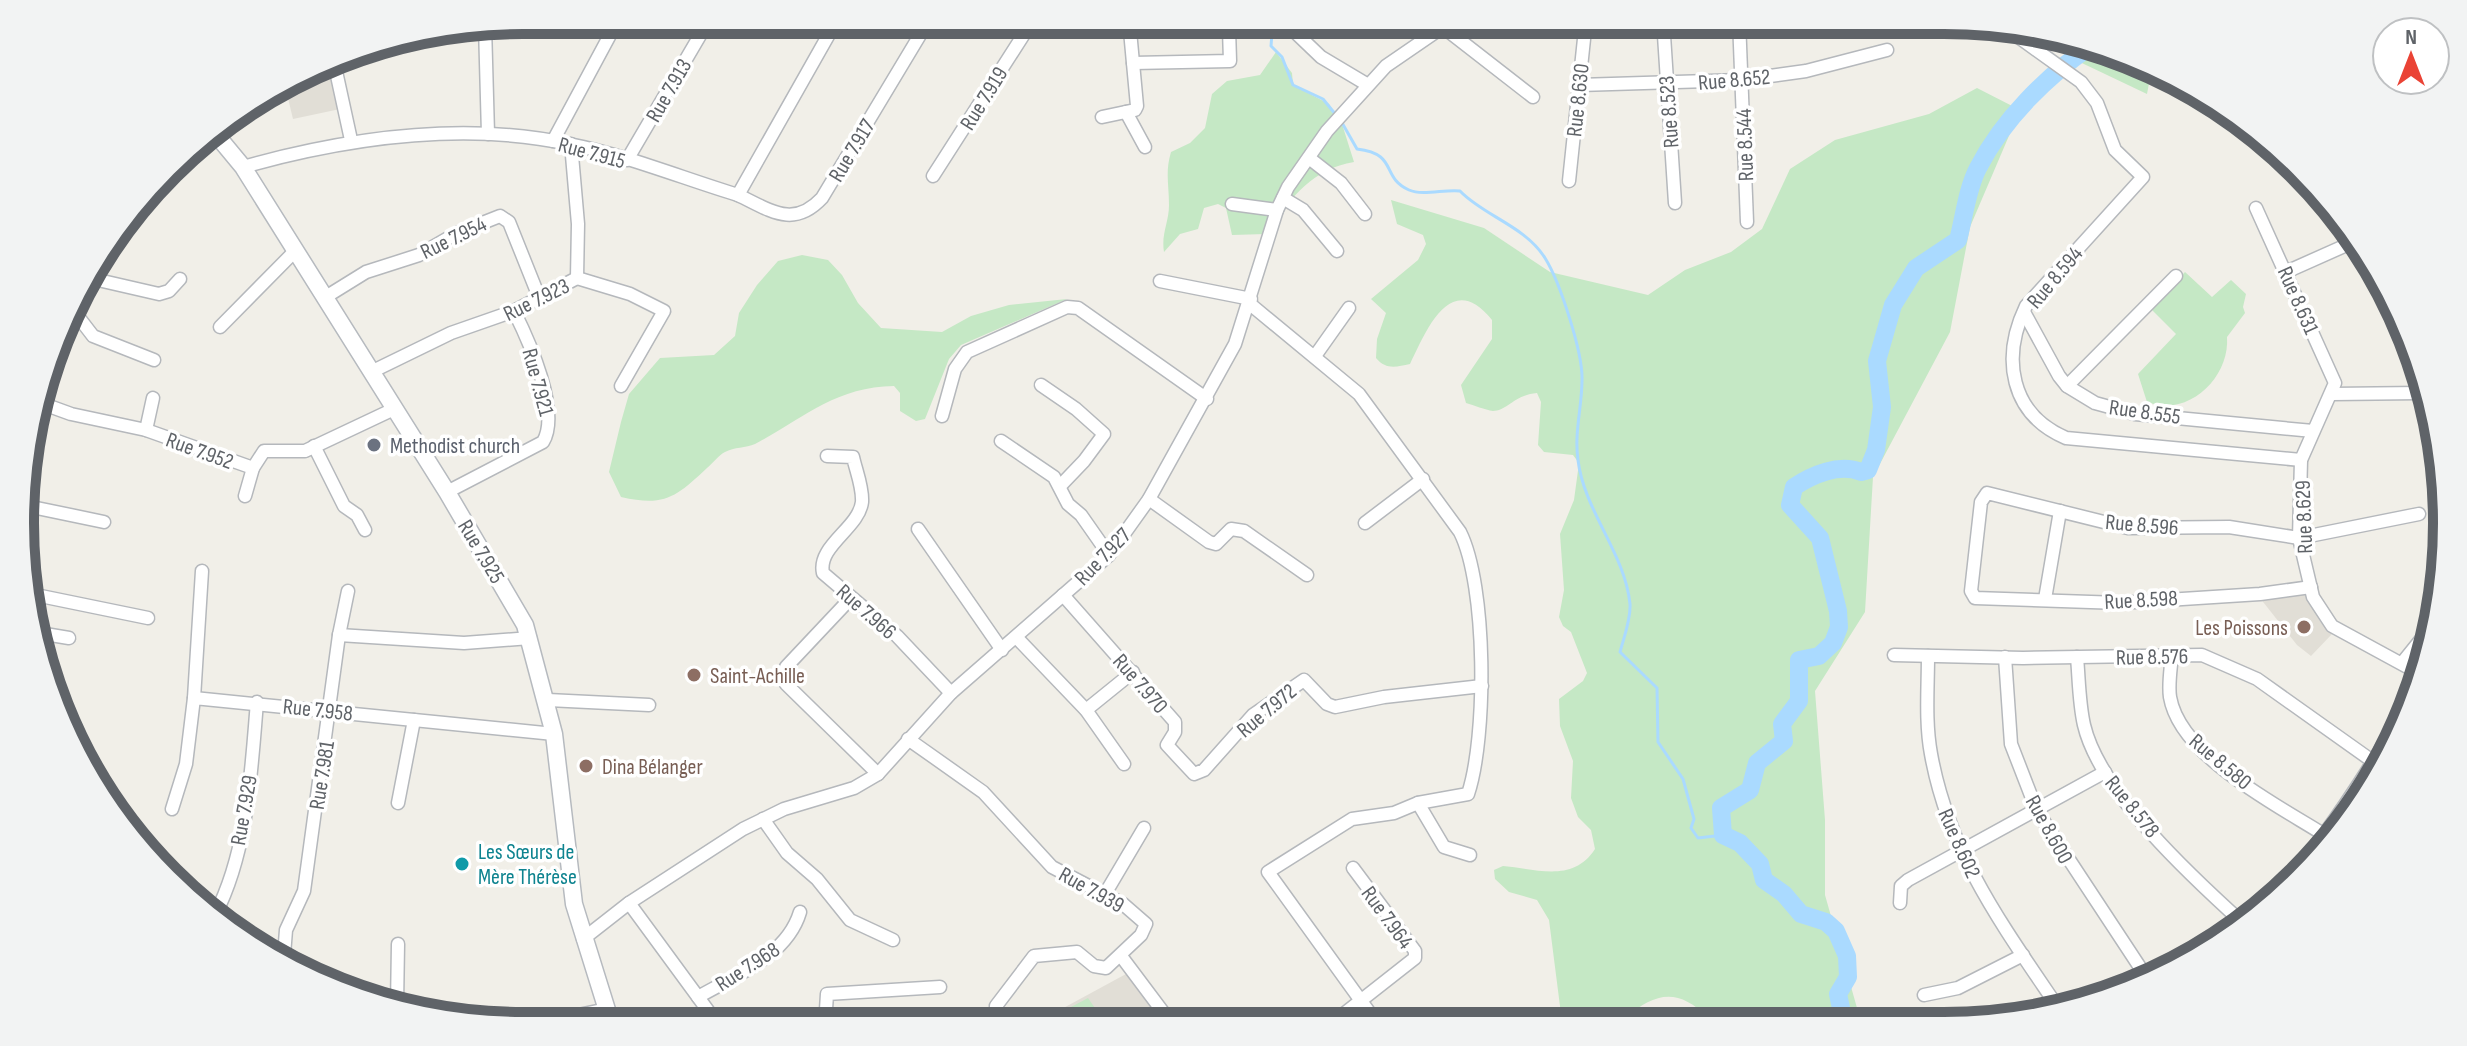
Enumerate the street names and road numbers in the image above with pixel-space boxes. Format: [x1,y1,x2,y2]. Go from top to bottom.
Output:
street label: Rue 7.913 [640,54,698,127]
street label: Rue 7.919 [954,62,1014,135]
street label: Rue 8.630 [1561,62,1596,138]
street label: Rue 8.652 [1697,64,1771,97]
street label: Rue 8.523 [1654,75,1685,149]
street label: Rue 8.544 [1731,108,1760,182]
street label: Rue 7.917 [823,114,882,187]
street label: Rue 7.915 [555,132,628,175]
street label: Rue 7.954 [416,211,491,266]
street label: Rue 8.594 [2021,241,2089,315]
street label: Rue 8.631 [2271,262,2325,339]
street label: Rue 7.923 [499,273,574,328]
street label: Rue 7.921 [516,346,560,419]
street label: Rue 8.555 [2107,394,2182,431]
street label: Rue 7.952 [162,427,237,476]
street label: Rue 8.629 [2290,480,2319,554]
street label: Rue 8.596 [2104,509,2180,542]
street label: Rue 7.925 [451,515,510,589]
street label: Rue 7.927 [1069,522,1137,592]
street label: Rue 7.966 [830,579,902,646]
street label: Rue 8.598 [2104,585,2178,616]
street label: Rue 8.576 [2116,643,2188,672]
street label: Rue 7.970 [1107,649,1173,719]
street label: Rue 7.972 [1232,678,1302,744]
street label: Rue 7.958 [281,693,354,728]
street label: Rue 8.580 [2183,728,2257,796]
street label: Rue 7.981 [304,739,341,812]
street label: Rue 8.578 [2099,770,2165,844]
street label: Rue 7.929 [225,773,264,847]
street label: Rue 8.600 [2019,791,2078,869]
street label: Rue 8.602 [1931,805,1986,883]
street label: Rue 7.939 [1054,861,1129,919]
street label: Rue 7.964 [1355,881,1419,955]
street label: Rue 7.968 [711,937,785,998]

